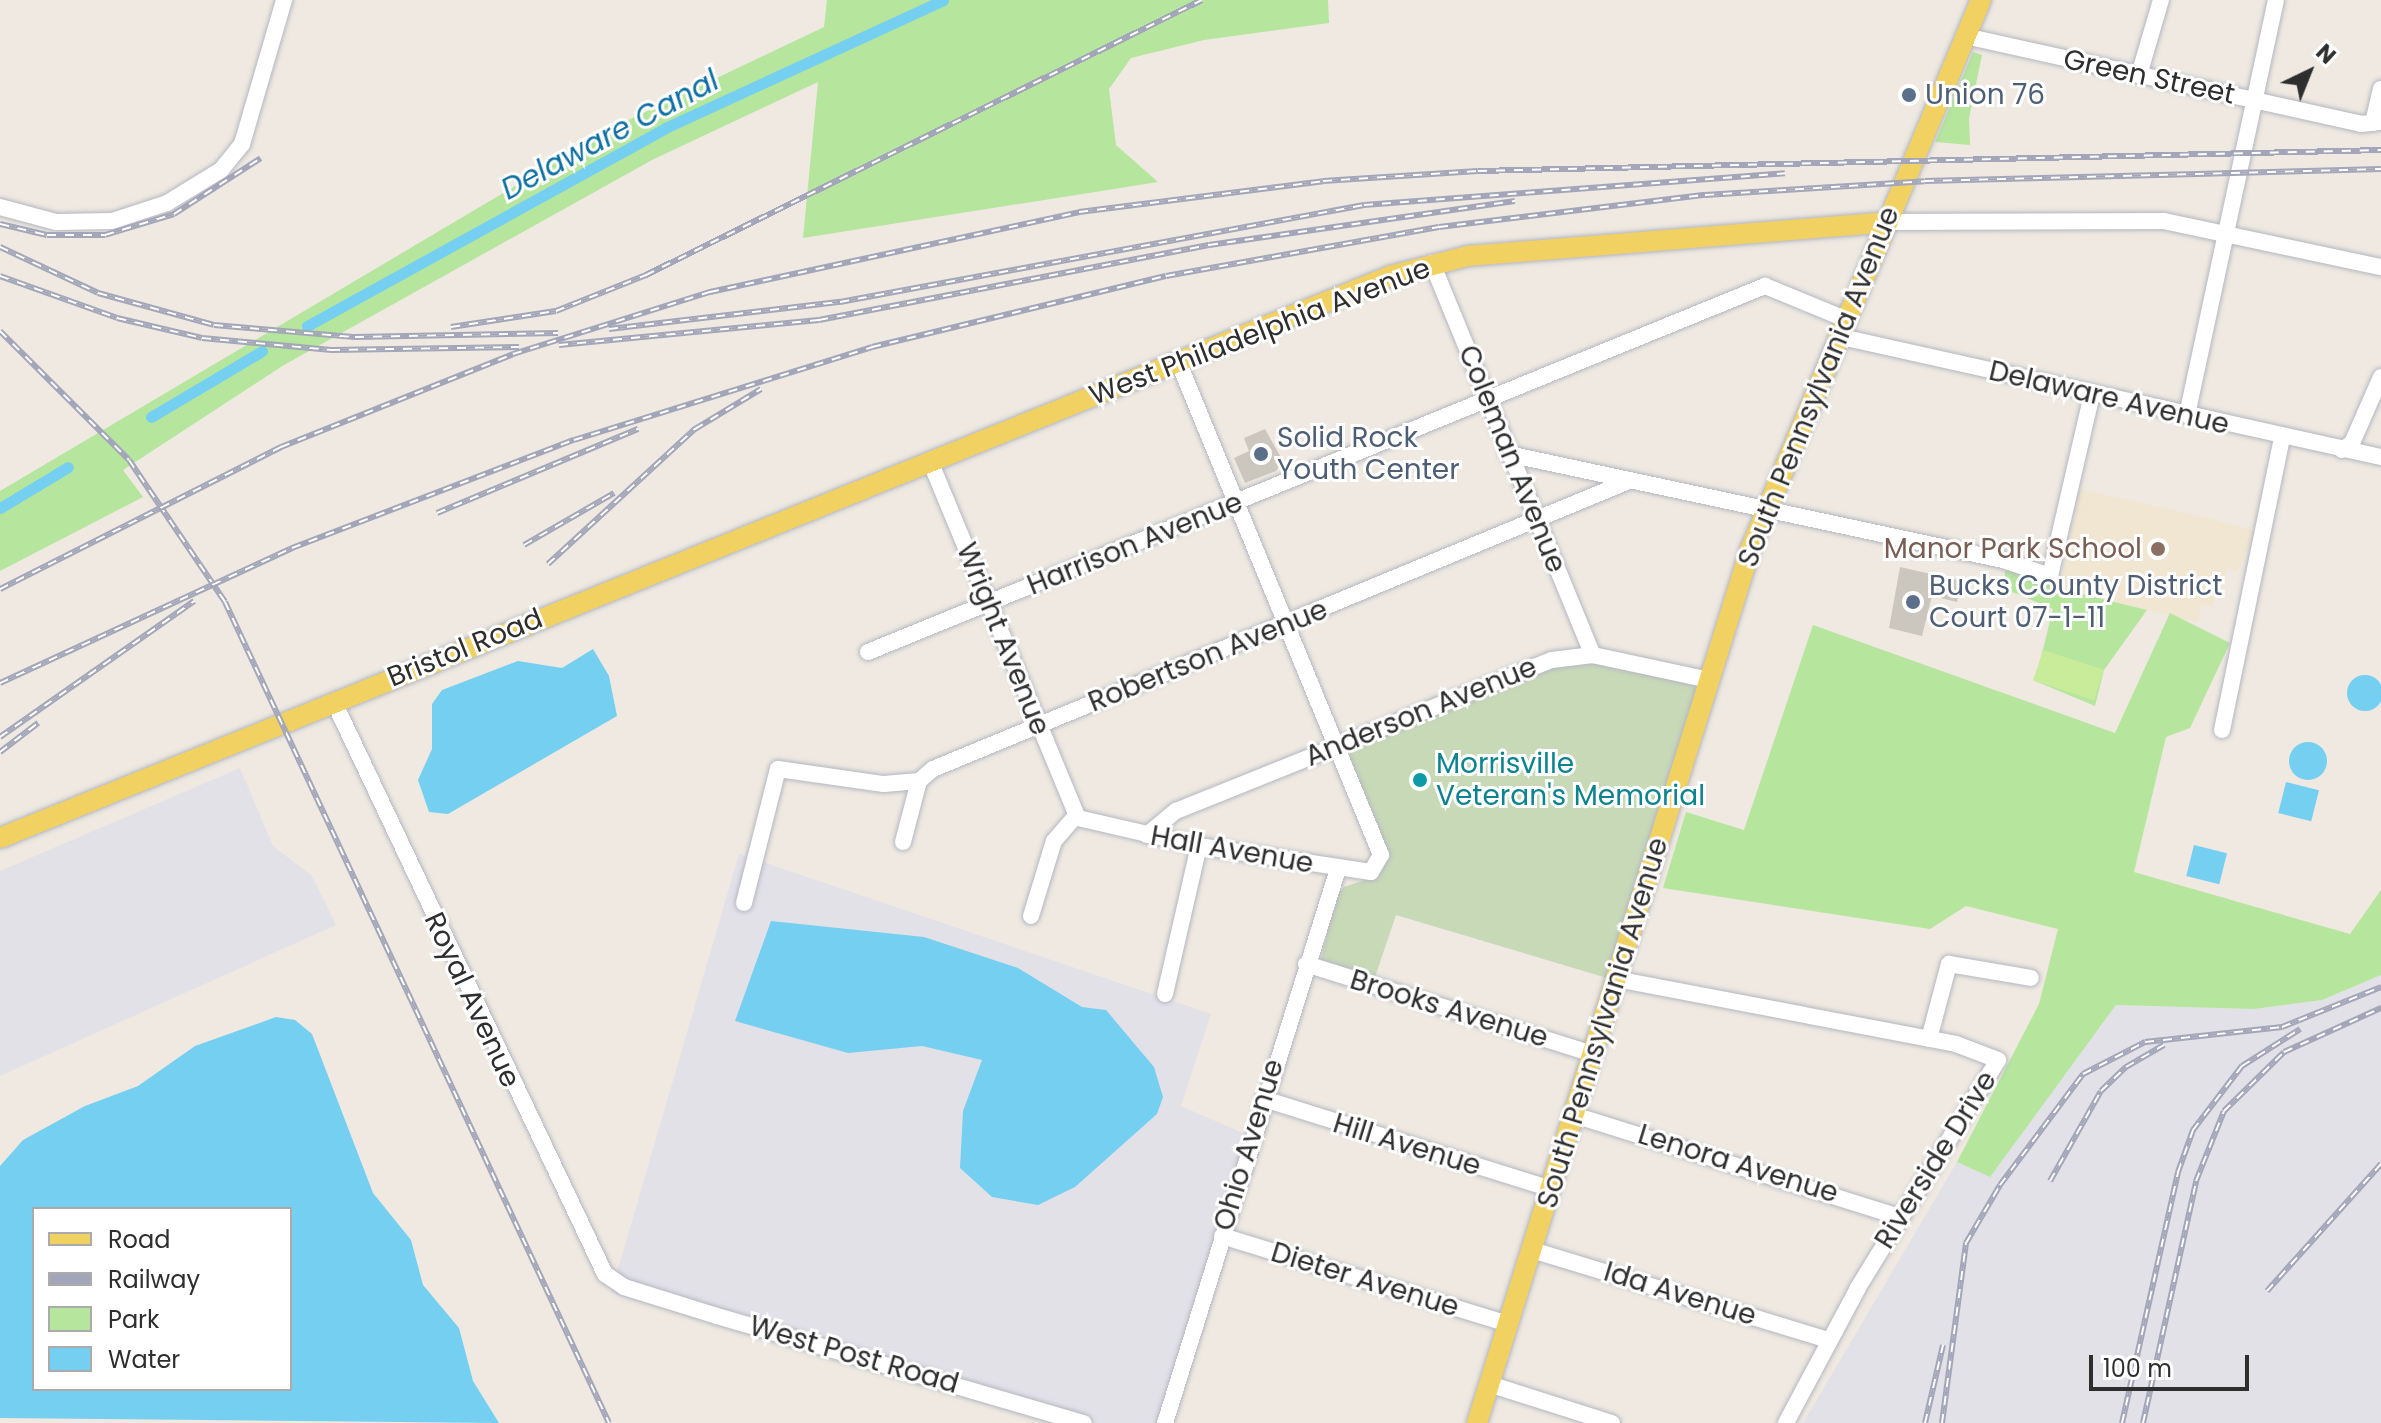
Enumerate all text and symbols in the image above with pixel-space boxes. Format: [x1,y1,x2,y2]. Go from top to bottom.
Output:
north arrow [2269,32,2349,112]
text: N [2309,37,2342,71]
street label: Green Street [2060,42,2238,112]
water label: Delaware Canal [495,62,725,208]
place label: Union 76 [1925,78,2045,112]
marker: Union 76 [1900,86,1918,104]
street label: South Pennsylvania Avenue [1731,202,1907,572]
street label: West Philadelphia Avenue [1085,251,1435,413]
street label: Coleman Avenue [1451,340,1573,578]
street label: Delaware Avenue [1986,354,2232,442]
place label: Solid Rock Youth Center [1277,421,1460,487]
marker: Solid Rock Youth Center [1252,445,1270,463]
street label: Harrison Avenue [1022,486,1248,602]
place label: Manor Park School [1884,532,2142,566]
street label: Wright Avenue [949,538,1057,740]
marker: Manor Park School [2149,540,2167,558]
place label: Bucks County District Court 07-1-11 [1929,569,2222,635]
street label: Robertson Avenue [1084,593,1332,719]
marker: Bucks County District Court 07-1-11 [1904,593,1922,611]
street label: Bristol Road [382,602,548,694]
street label: Anderson Avenue [1300,650,1542,774]
place label: Morrisville Veteran's Memorial [1436,747,1705,813]
marker: Morrisville Veteran's Memorial [1411,771,1429,789]
street label: Hall Avenue [1148,819,1316,881]
street label: South Pennsylvania Avenue [1531,834,1675,1212]
street label: Royal Avenue [417,907,527,1093]
street label: Brooks Avenue [1346,963,1552,1055]
street label: Ohio Avenue [1207,1055,1291,1235]
street label: Riverside Drive [1868,1065,2004,1255]
street label: Hill Avenue [1329,1107,1485,1183]
street label: Lenora Avenue [1634,1118,1842,1210]
legend [32,1207,292,1391]
text: Road [108,1223,170,1256]
street label: Dieter Avenue [1267,1235,1463,1325]
street label: Ida Avenue [1600,1255,1760,1333]
text: Railway [108,1263,200,1296]
text: Park [108,1303,159,1336]
street label: West Post Road [745,1309,963,1401]
scale bar [2093,1339,2253,1389]
text: Water [108,1343,180,1376]
text: 100 m [2103,1352,2172,1385]

